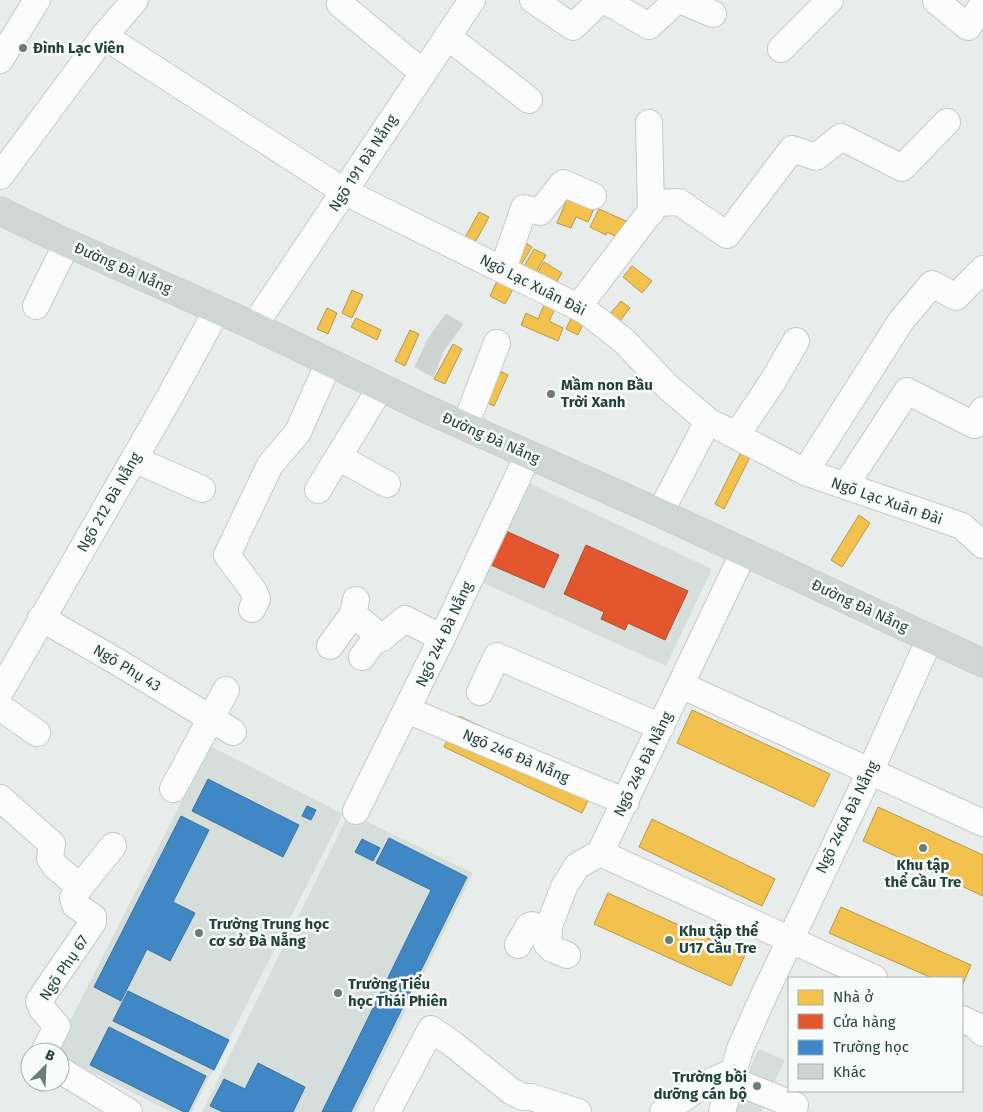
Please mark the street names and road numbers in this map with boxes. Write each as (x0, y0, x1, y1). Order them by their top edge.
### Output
street label: Ngõ 191 Đà Nẵng (325, 111, 401, 215)
street label: Đường Đà Nẵng (71, 238, 175, 298)
street label: Ngõ Lạc Xuân Đài (477, 250, 589, 320)
street label: Đường Đà Nẵng (439, 408, 543, 468)
street label: Ngõ 212 Đà Nẵng (73, 449, 145, 555)
street label: Ngõ Lạc Xuân Đài (829, 473, 945, 529)
street label: Đường Đà Nẵng (809, 576, 912, 636)
street label: Ngõ 244 Đà Nẵng (412, 578, 476, 690)
street label: Ngõ Phụ 43 (90, 641, 164, 695)
street label: Ngõ 248 Đà Nẵng (610, 708, 676, 819)
street label: Ngõ 246 Đà Nẵng (460, 725, 572, 787)
street label: Ngõ 246A Đà Nẵng (812, 758, 882, 876)
street label: Ngõ Phụ 67 (36, 932, 93, 1004)

